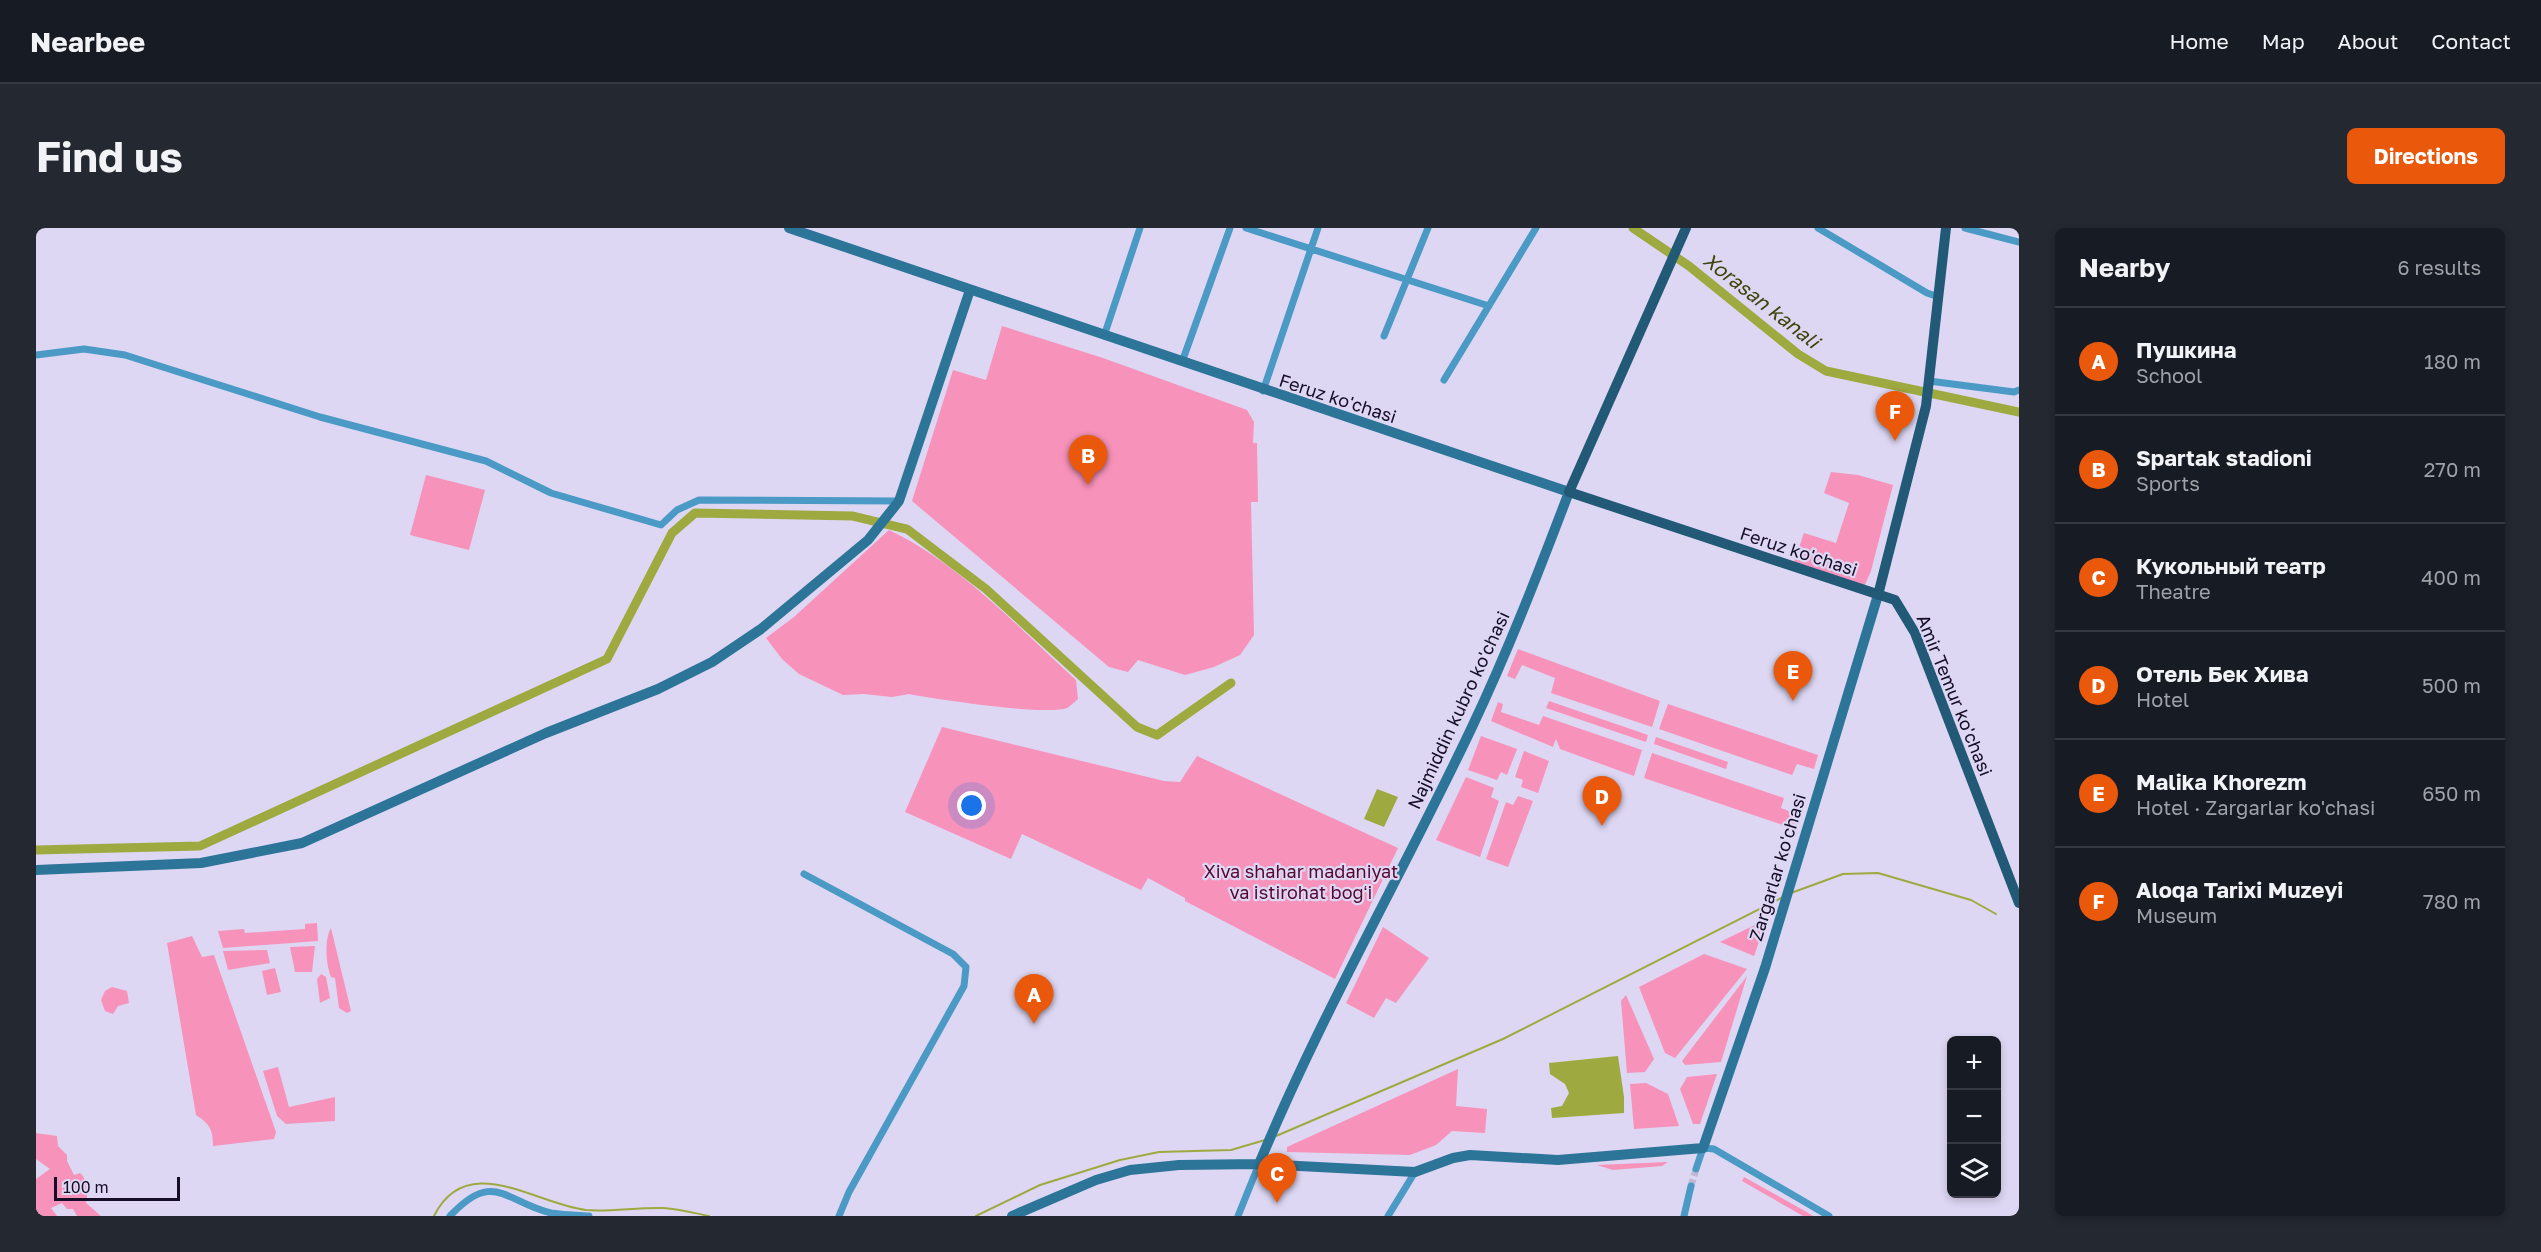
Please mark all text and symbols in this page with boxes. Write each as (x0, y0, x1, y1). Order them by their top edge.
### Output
text: Nearbee (30, 25, 145, 58)
text: Home (2169, 28, 2229, 54)
text: Map (2262, 28, 2305, 54)
text: About (2338, 28, 2398, 54)
text: Contact (2431, 28, 2511, 54)
button: Directions (2347, 128, 2505, 184)
text: Find us (36, 131, 183, 181)
water label: Xorasan kanali (1699, 247, 1827, 354)
text: Nearby (2079, 252, 2170, 283)
text: 6 results (2397, 255, 2481, 279)
text: Пушкина (2136, 336, 2237, 363)
text: A (2091, 349, 2106, 373)
text: 180 m (2424, 349, 2481, 373)
text: School (2136, 363, 2202, 387)
street label: Feruz ko'chasi (1276, 369, 1400, 427)
pin: F (1876, 392, 1914, 441)
pin: B (1068, 436, 1108, 485)
text: Spartak stadioni (2136, 444, 2312, 471)
text: B (2091, 457, 2106, 481)
text: 270 m (2424, 457, 2481, 481)
text: Sports (2136, 471, 2200, 495)
street label: Feruz ko'chasi (1737, 522, 1861, 580)
text: Кукольный театр (2136, 552, 2326, 579)
text: C (2091, 565, 2106, 589)
text: 400 m (2421, 565, 2481, 589)
text: Theatre (2136, 579, 2211, 603)
street label: Najmiddin kubro ko'chasi (1402, 608, 1514, 812)
street label: Amir Temur ko'chasi (1913, 611, 1997, 779)
pin: E (1774, 652, 1812, 701)
text: Отель Бек Хива (2136, 660, 2309, 687)
text: D (2091, 673, 2106, 697)
text: 500 m (2422, 673, 2481, 697)
text: Hotel (2136, 687, 2189, 711)
text: Malika Khorezm (2136, 768, 2307, 795)
pin: D (1582, 776, 1622, 826)
text: E (2092, 781, 2105, 805)
text: 650 m (2422, 781, 2481, 805)
your location (957, 791, 986, 820)
street label: Zargarlar ko'chasi (1744, 791, 1810, 943)
text: Hotel · Zargarlar ko'chasi (2136, 795, 2375, 819)
park label: Xiva shahar madaniyat va istirohat bogʻi (1204, 860, 1398, 903)
text: Aloqa Tarixi Muzeyi (2136, 876, 2343, 903)
text: F (2093, 889, 2104, 913)
text: 780 m (2423, 889, 2481, 913)
text: Museum (2136, 903, 2217, 927)
pin: A (1014, 974, 1054, 1024)
map controls (1947, 1036, 2001, 1198)
button: + (1947, 1036, 2001, 1090)
button: − (1947, 1090, 2001, 1144)
button: layers (1947, 1144, 2001, 1198)
pin: C (1258, 1154, 1296, 1203)
scale bar (54, 1174, 180, 1202)
text: 100 m (63, 1177, 109, 1197)

